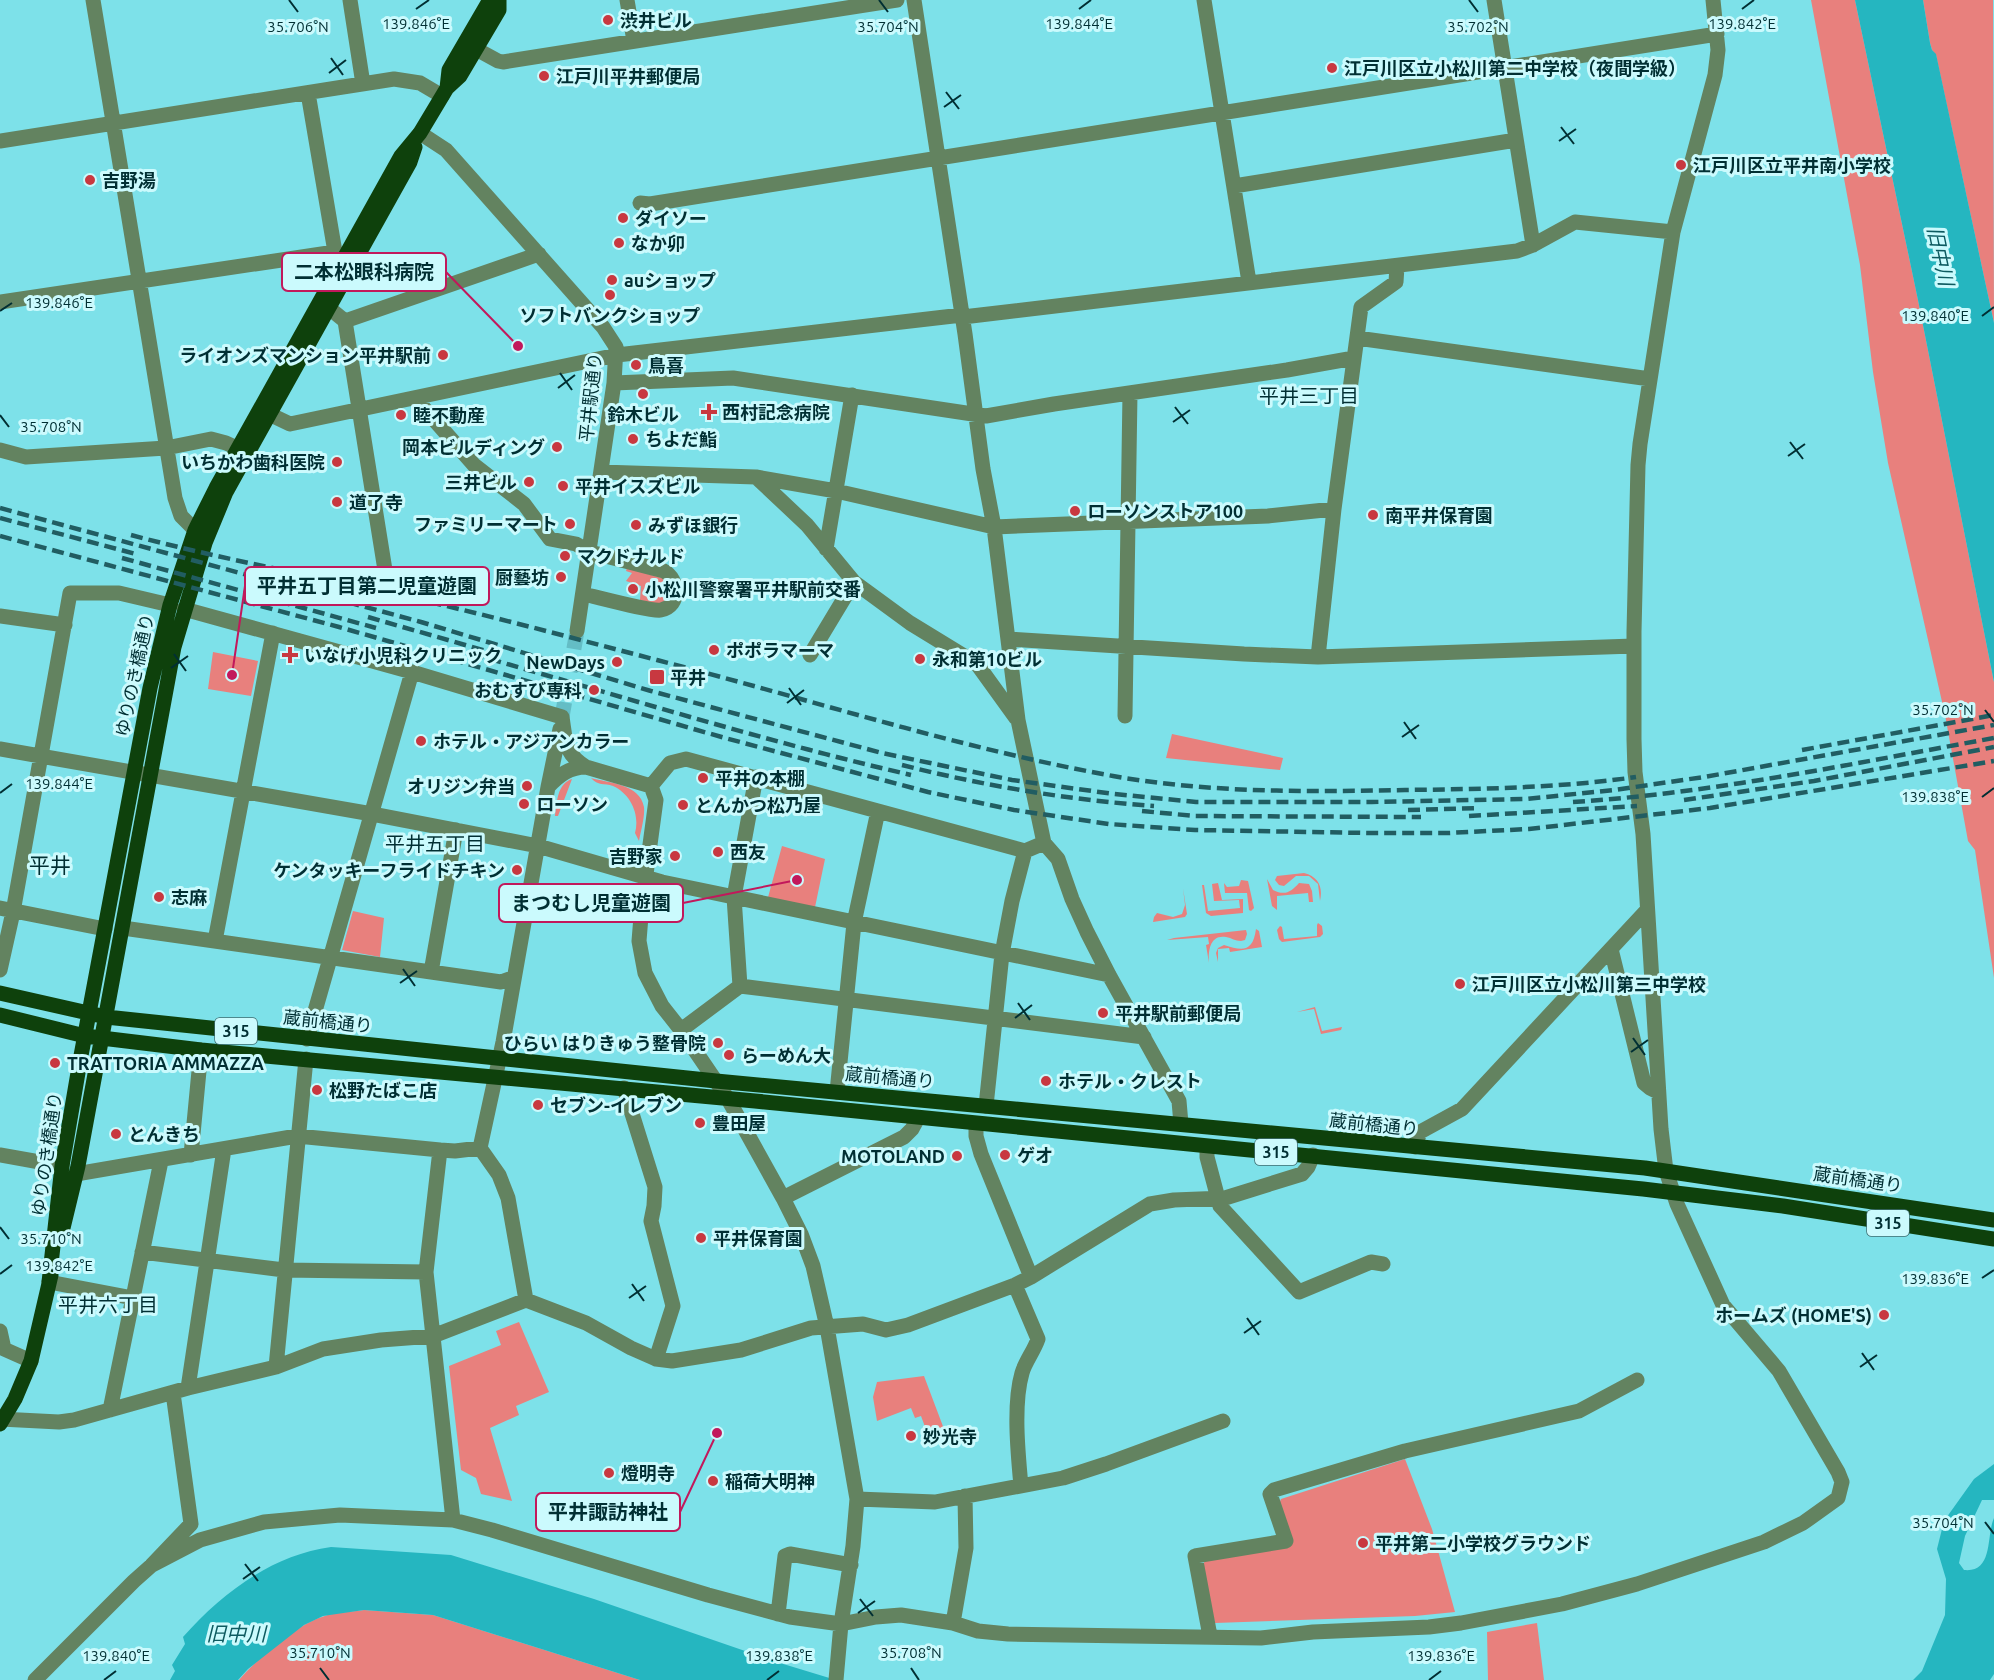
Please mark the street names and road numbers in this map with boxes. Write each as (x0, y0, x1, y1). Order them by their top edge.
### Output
street label: 平井駅通り (575, 351, 605, 443)
street label: ゆりのき橋通り (111, 612, 157, 738)
street label: 蔵前橋通り (282, 1006, 374, 1036)
road number: 315 (215, 1018, 257, 1044)
street label: 蔵前橋通り (844, 1063, 936, 1091)
street label: ゆりのき橋通り (27, 1090, 65, 1218)
street label: 蔵前橋通り (1328, 1109, 1420, 1139)
road number: 315 (1255, 1139, 1297, 1165)
street label: 蔵前橋通り (1812, 1163, 1904, 1195)
road number: 315 (1867, 1210, 1909, 1236)

